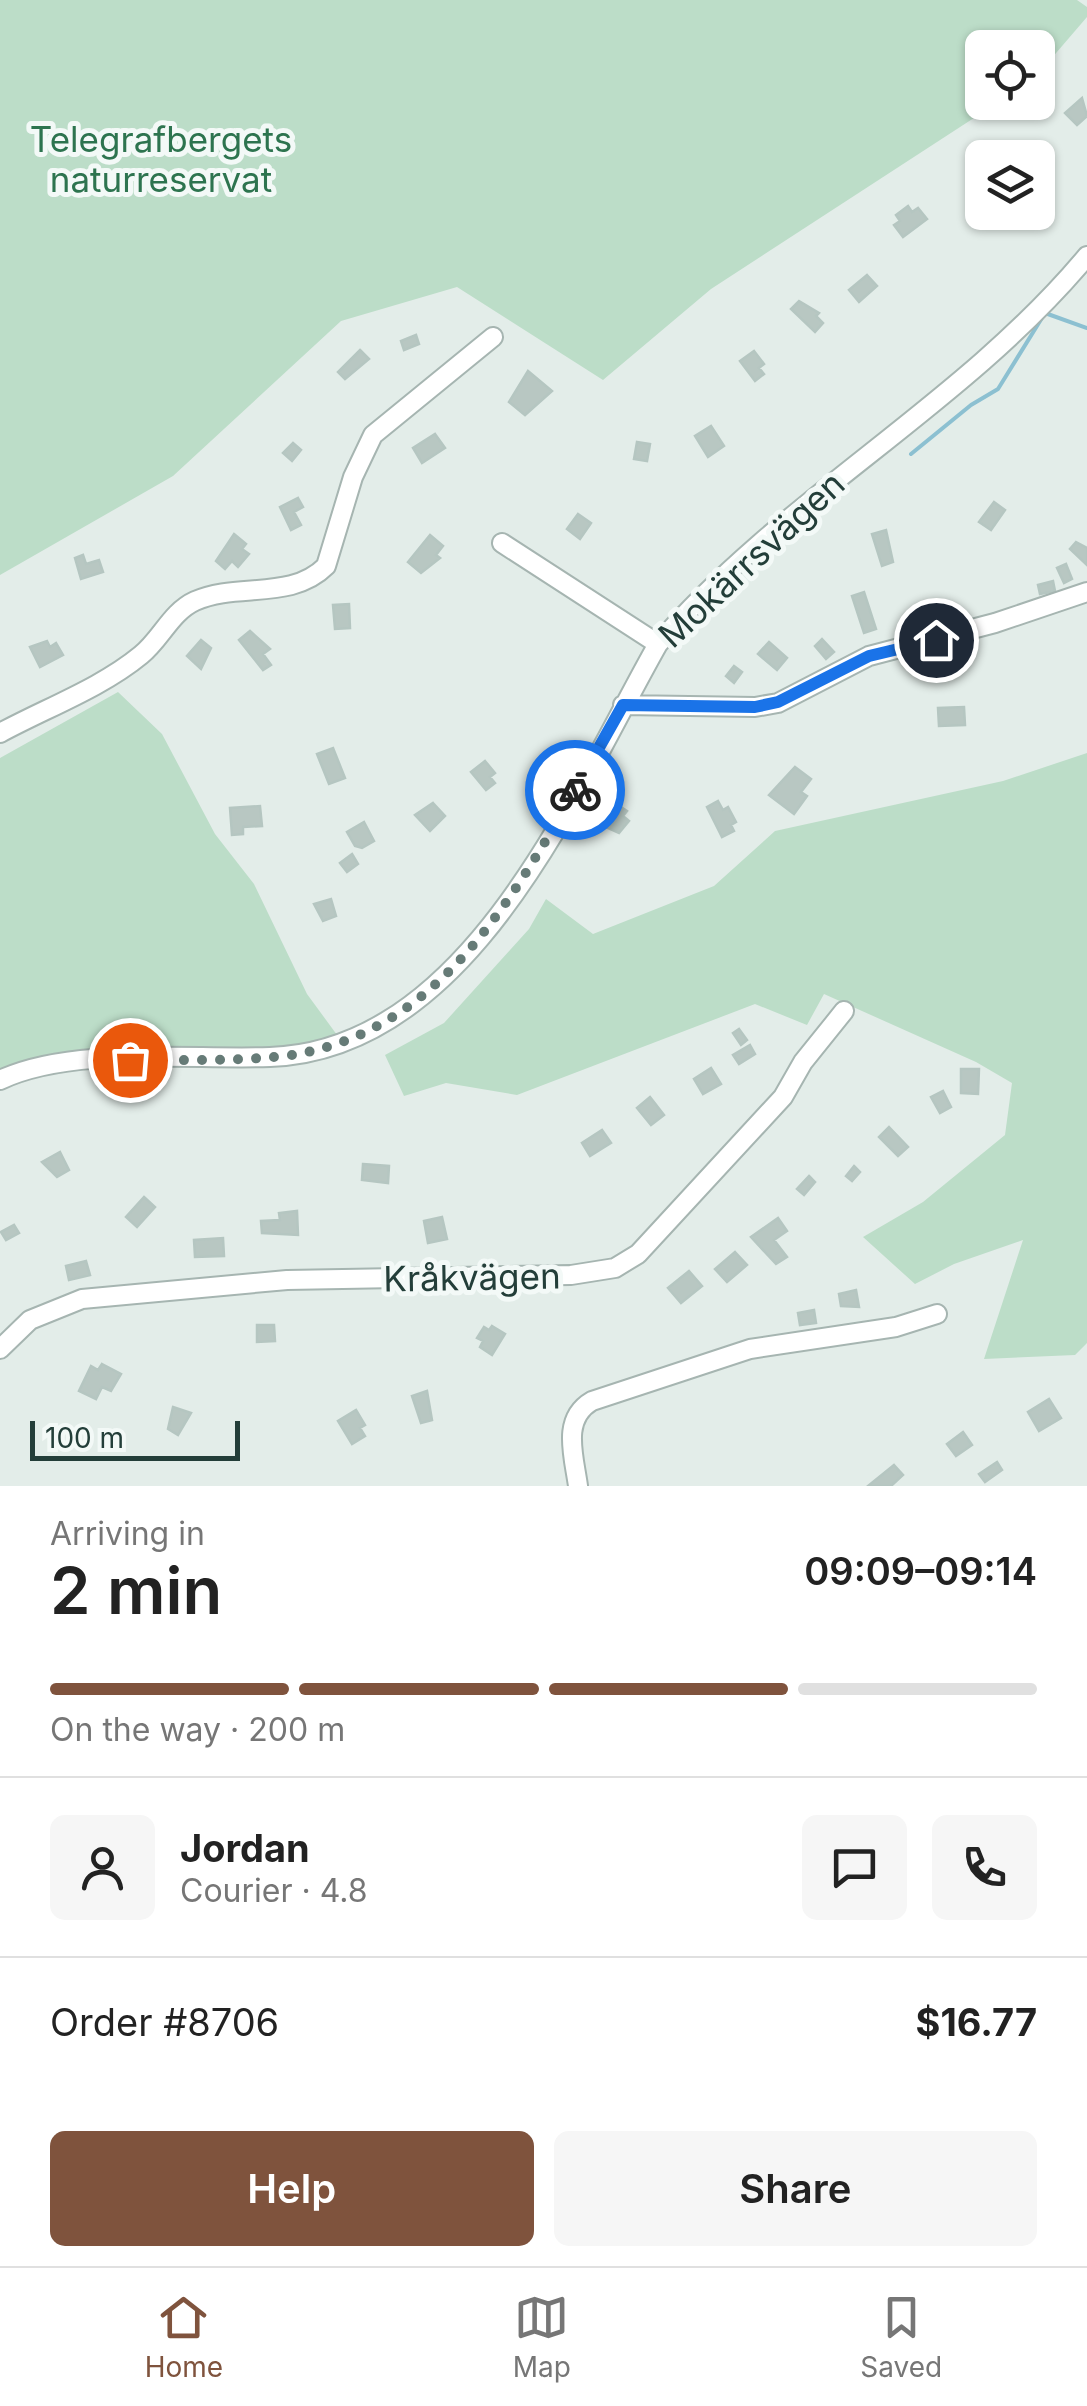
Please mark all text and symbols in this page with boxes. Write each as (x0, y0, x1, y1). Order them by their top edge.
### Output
map controls (965, 30, 1055, 230)
button: locate (965, 30, 1055, 120)
park label: Telegrafbergets naturreservat (30, 118, 292, 200)
button: layers (965, 140, 1055, 230)
street label: Mokärrsvägen (649, 462, 853, 656)
pin (894, 598, 979, 683)
icon: home (909, 613, 964, 668)
courier (525, 740, 625, 840)
icon: bike (548, 763, 603, 818)
pin (88, 1018, 173, 1103)
icon: bag (103, 1033, 158, 1088)
street label: Kråkvägen (383, 1254, 561, 1300)
scale bar (30, 1416, 240, 1460)
text: 100 m (45, 1421, 124, 1455)
text: Arriving in (50, 1514, 205, 1553)
text: 09:09–09:14 (804, 1548, 1037, 1594)
text: 2 min (50, 1551, 222, 1630)
text: On the way · 200 m (50, 1710, 345, 1749)
button: person (50, 1815, 155, 1920)
button: chat (802, 1815, 907, 1920)
button: phone (932, 1815, 1037, 1920)
text: Jordan (180, 1825, 310, 1871)
text: Courier · 4.8 (180, 1871, 368, 1910)
text: Order #8706 (50, 1999, 279, 2045)
text: $16.77 (916, 1999, 1037, 2045)
button: Help (50, 2131, 534, 2246)
button: Share (554, 2131, 1037, 2246)
tab: Home (145, 2290, 223, 2384)
tab: Map (513, 2290, 571, 2384)
tab: Saved (860, 2290, 942, 2384)

